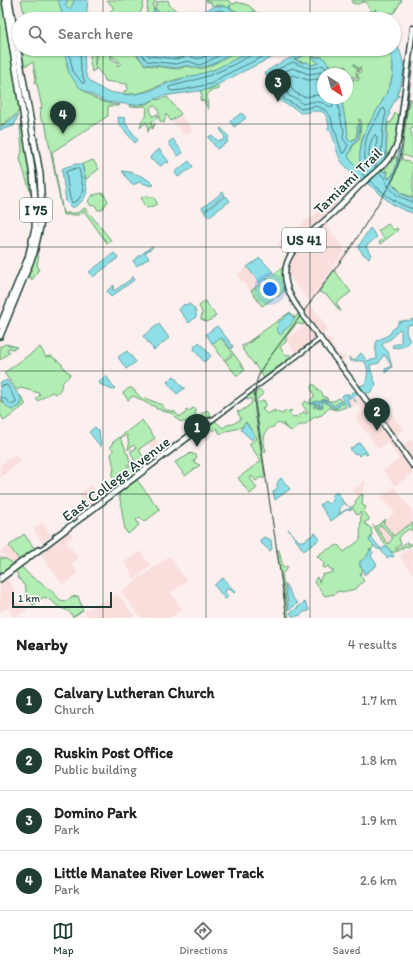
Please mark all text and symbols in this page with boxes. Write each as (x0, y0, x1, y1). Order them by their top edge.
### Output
search box (12, 12, 401, 56)
icon: search (26, 23, 48, 45)
text: Search here (58, 25, 133, 43)
north arrow (317, 68, 353, 104)
pin: 3 (265, 69, 291, 102)
pin: 4 (50, 101, 76, 134)
street label: Tamiami Trail (310, 143, 386, 218)
road number: I 75 (20, 198, 52, 222)
road number: US 41 (282, 228, 326, 252)
your location (260, 279, 280, 299)
pin: 2 (364, 398, 390, 431)
pin: 1 (184, 414, 210, 447)
street label: East College Avenue (58, 433, 174, 525)
scale bar (12, 590, 112, 609)
text: 1 km (18, 592, 40, 605)
text: Nearby (16, 634, 68, 654)
text: 4 results (348, 637, 397, 652)
text: Calvary Lutheran Church (54, 684, 215, 702)
text: 1 (26, 693, 32, 708)
text: 1.7 km (361, 693, 397, 708)
text: Church (54, 702, 95, 717)
text: Ruskin Post Office (54, 744, 173, 762)
text: 2 (26, 753, 32, 768)
text: 1.8 km (361, 753, 397, 768)
text: Public building (54, 762, 137, 777)
text: Domino Park (54, 804, 137, 822)
text: 3 (25, 813, 33, 828)
text: 1.9 km (361, 813, 397, 828)
text: Park (54, 822, 80, 837)
text: Little Manatee River Lower Track (54, 864, 264, 882)
text: 4 (25, 873, 33, 888)
text: 2.6 km (360, 873, 397, 888)
text: Park (54, 882, 80, 897)
tab: Map (52, 920, 74, 957)
tab: Directions (179, 920, 228, 957)
tab: Saved (332, 920, 361, 957)

